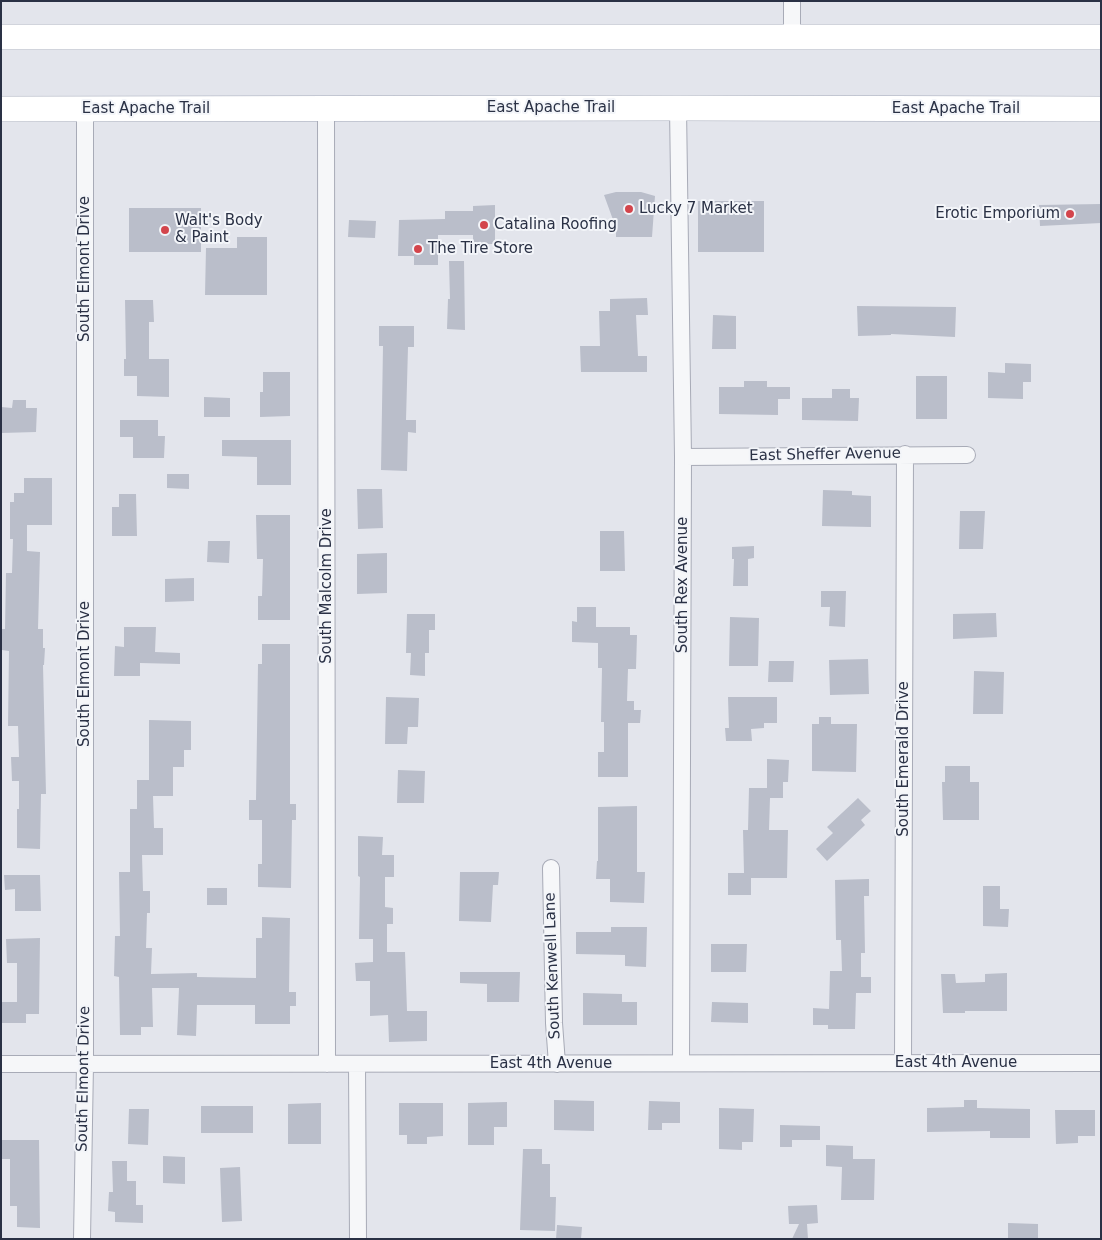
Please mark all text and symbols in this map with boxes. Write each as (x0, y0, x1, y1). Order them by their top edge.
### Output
street label: East Apache Trail (487, 99, 615, 117)
street label: East Apache Trail (82, 100, 210, 118)
street label: East Apache Trail (892, 100, 1020, 118)
street label: South Elmont Drive (76, 196, 94, 342)
place label: Lucky 7 Market (639, 200, 753, 218)
marker: Lucky 7 Market (623, 203, 635, 215)
place label: Erotic Emporium (935, 205, 1060, 223)
marker: Erotic Emporium (1064, 208, 1076, 220)
place label: Walt's Body & Paint (175, 212, 263, 247)
place label: Catalina Roofing (494, 216, 617, 234)
marker: Catalina Roofing (478, 219, 490, 231)
marker: Walt's Body & Paint (159, 224, 171, 236)
place label: The Tire Store (428, 240, 533, 258)
marker: The Tire Store (412, 243, 424, 255)
street label: East Sheffer Avenue (749, 445, 901, 465)
street label: South Malcolm Drive (318, 508, 336, 664)
street label: South Rex Avenue (674, 517, 692, 653)
street label: South Elmont Drive (76, 601, 94, 747)
street label: South Emerald Drive (895, 681, 913, 837)
street label: South Kenwell Lane (541, 892, 565, 1040)
street label: South Elmont Drive (74, 1006, 94, 1152)
street label: East 4th Avenue (895, 1054, 1017, 1072)
street label: East 4th Avenue (490, 1055, 612, 1073)

